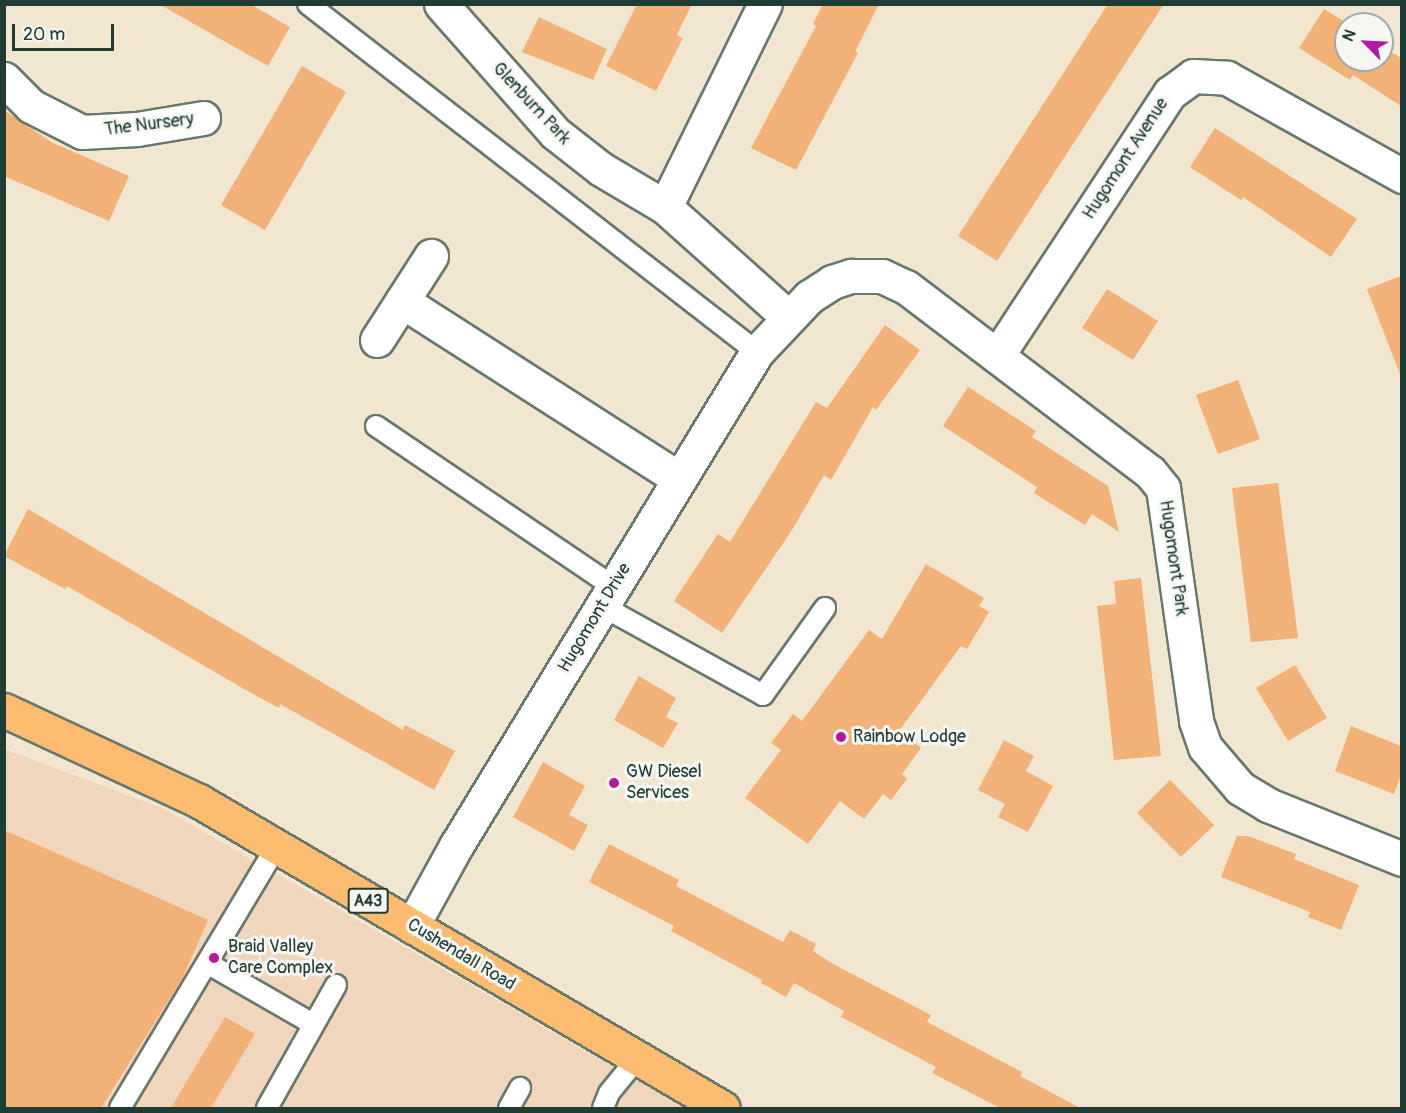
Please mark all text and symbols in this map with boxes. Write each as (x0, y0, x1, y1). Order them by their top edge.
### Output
scale bar (15, 12, 117, 50)
north arrow (1334, 12, 1394, 72)
text: 20 m (23, 23, 65, 46)
text: N (1338, 26, 1361, 45)
street label: Glenburn Park (487, 58, 575, 150)
street label: Hugomont Avenue (1079, 94, 1173, 224)
street label: The Nursery (103, 109, 195, 141)
street label: Hugomont Park (1154, 499, 1192, 617)
street label: Hugomont Drive (554, 559, 636, 677)
place label: Rainbow Lodge (853, 726, 966, 748)
marker: Rainbow Lodge (834, 730, 848, 744)
place label: GW Diesel Services (626, 762, 702, 804)
marker: GW Diesel Services (607, 776, 621, 790)
road number: A43 (347, 888, 389, 914)
street label: Cushendall Road (403, 914, 519, 996)
place label: Braid Valley Care Complex (228, 937, 333, 980)
marker: Braid Valley Care Complex (205, 949, 223, 967)

